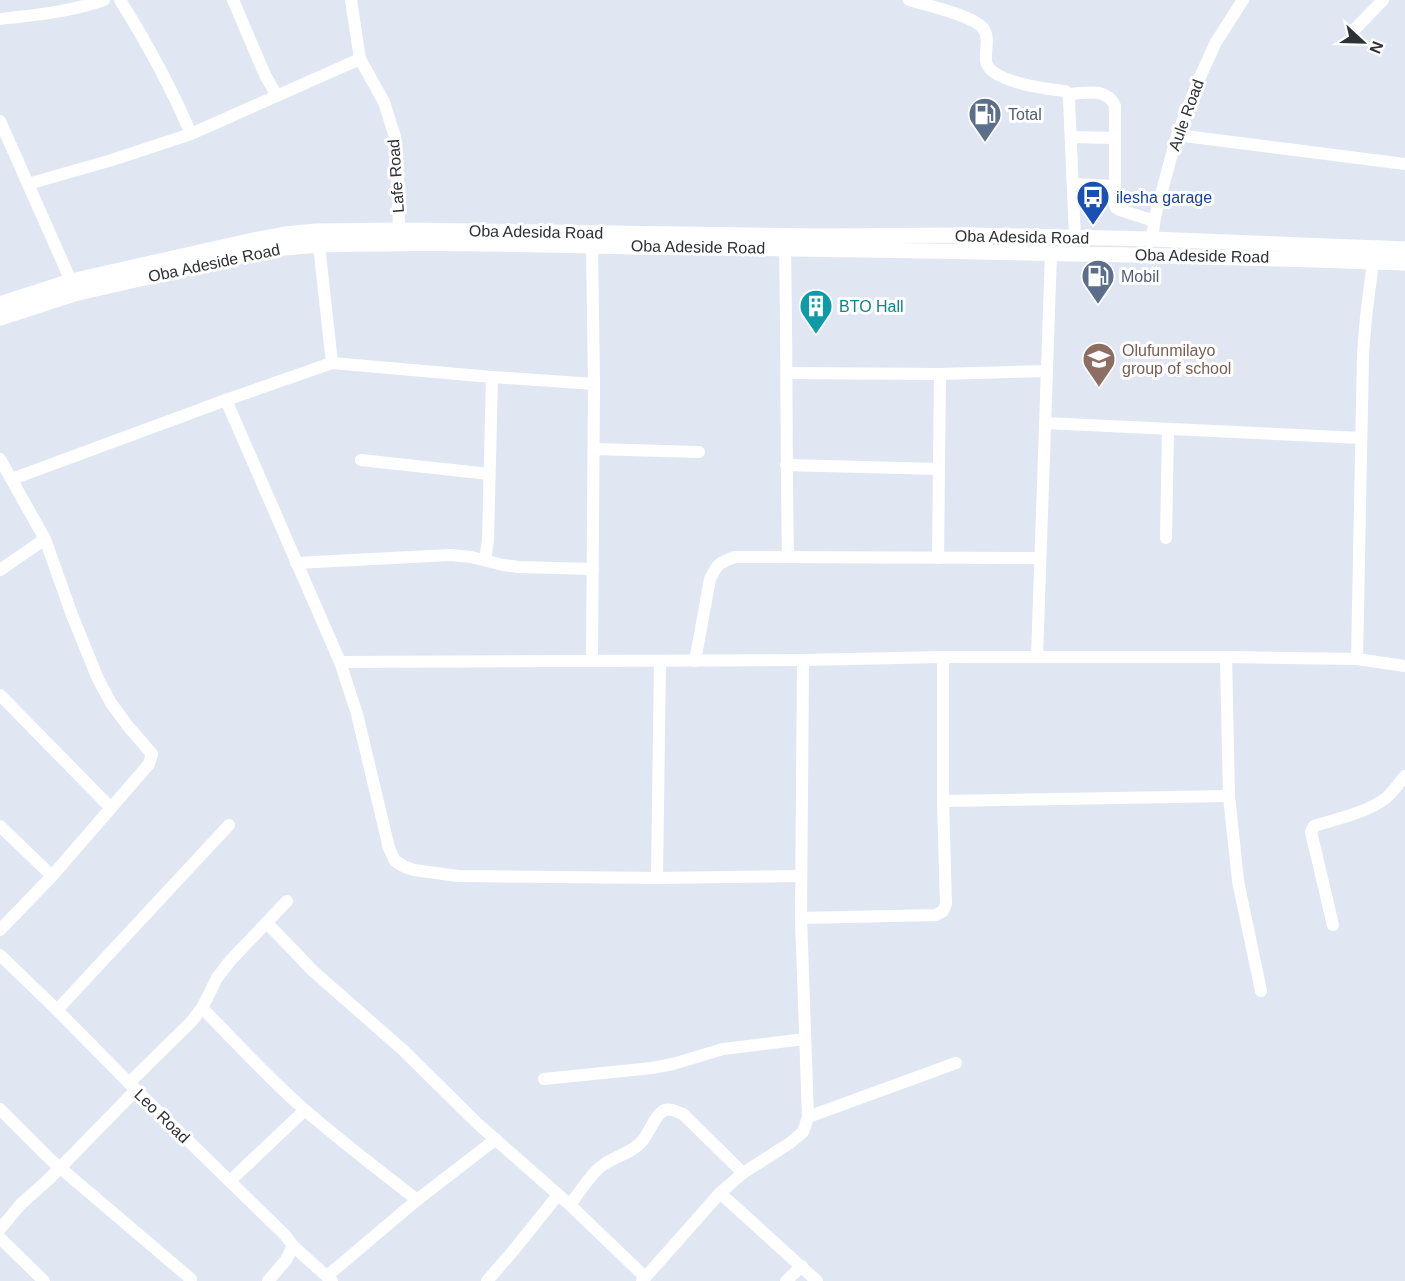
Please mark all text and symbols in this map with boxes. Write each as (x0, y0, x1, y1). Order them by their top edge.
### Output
north arrow (1333, 12, 1393, 72)
text: N (1366, 39, 1386, 56)
street label: Aule Road (1165, 77, 1207, 153)
fuel station icon: Total (967, 96, 1003, 143)
place label: Total (1008, 106, 1042, 123)
street label: Lafe Road (385, 139, 407, 213)
bus stop icon: ilesha garage (1075, 179, 1111, 226)
place label: ilesha garage (1116, 189, 1212, 206)
street label: Oba Adesida Road (469, 222, 603, 242)
street label: Oba Adesida Road (955, 227, 1089, 247)
street label: Oba Adeside Road (631, 237, 765, 257)
street label: Oba Adeside Road (147, 241, 281, 285)
street label: Oba Adeside Road (1135, 246, 1269, 266)
fuel station icon: Mobil (1080, 258, 1116, 305)
place label: Mobil (1121, 268, 1159, 285)
building icon: BTO Hall (798, 288, 834, 335)
place label: BTO Hall (839, 298, 904, 315)
school or university icon: Olufunmilayo group of school (1081, 341, 1117, 388)
place label: Olufunmilayo group of school (1122, 342, 1231, 377)
street label: Leo Road (131, 1086, 193, 1146)

